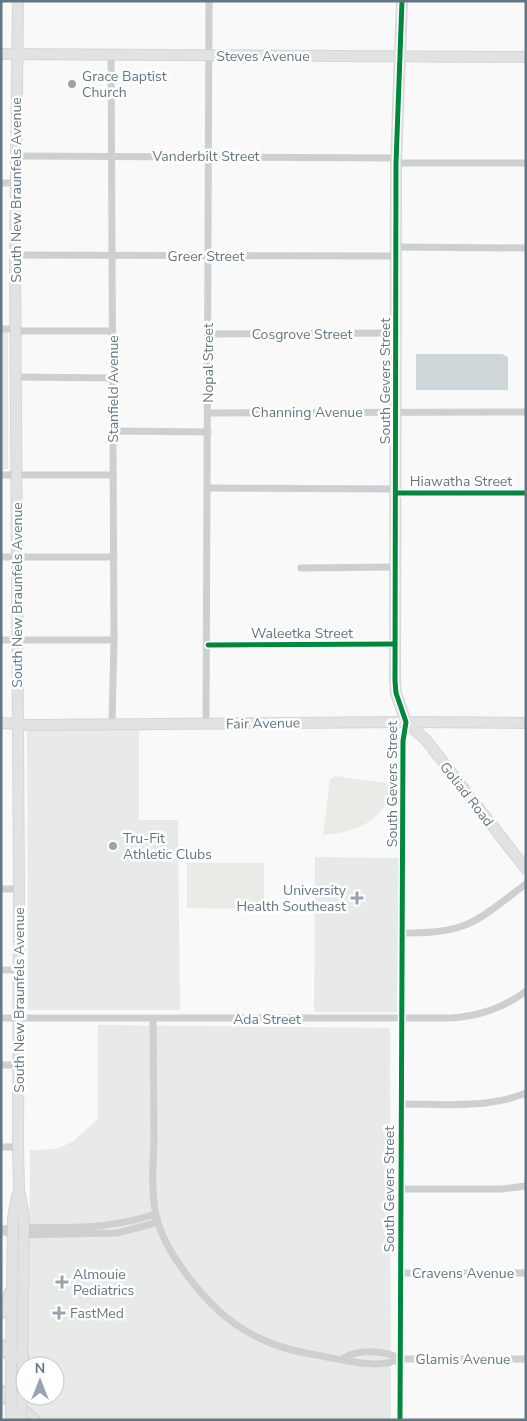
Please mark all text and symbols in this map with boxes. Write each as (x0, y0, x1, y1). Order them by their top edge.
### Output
street label: Steves Avenue (216, 47, 310, 66)
place label: Grace Baptist Church (82, 67, 167, 102)
marker: Grace Baptist Church (66, 78, 78, 90)
street label: South New Braunfels Avenue (7, 97, 26, 283)
street label: Vanderbilt Street (152, 147, 260, 166)
street label: Greer Street (168, 247, 244, 266)
street label: South Gevers Street (376, 318, 395, 444)
street label: Nopal Street (199, 323, 218, 403)
street label: Cosgrove Street (252, 325, 352, 344)
street label: Stanfield Avenue (104, 335, 123, 443)
street label: Channing Avenue (251, 403, 363, 422)
street label: Hiawatha Street (410, 472, 512, 491)
street label: South New Braunfels Avenue (8, 502, 27, 688)
street label: Waleetka Street (251, 624, 353, 643)
street label: Fair Avenue (226, 713, 300, 734)
street label: South Gevers Street (383, 721, 402, 847)
street label: Goliad Road (435, 758, 498, 831)
place label: Tru-Fit Athletic Clubs (123, 829, 212, 864)
marker: Tru-Fit Athletic Clubs (107, 840, 119, 852)
place label: University Health Southeast (236, 881, 347, 916)
marker: University Health Southeast (350, 891, 364, 905)
street label: South New Braunfels Avenue (10, 907, 29, 1093)
street label: Ada Street (233, 1010, 301, 1029)
street label: South Gevers Street (380, 1126, 399, 1252)
street label: Cravens Avenue (412, 1264, 514, 1283)
place label: Almouie Pediatrics (73, 1265, 134, 1300)
marker: Almouie Pediatrics (55, 1275, 69, 1289)
place label: FastMed (70, 1304, 124, 1323)
marker: FastMed (52, 1306, 66, 1320)
street label: Glamis Avenue (416, 1350, 510, 1369)
north arrow (15, 1356, 65, 1406)
text: N (35, 1359, 45, 1378)

